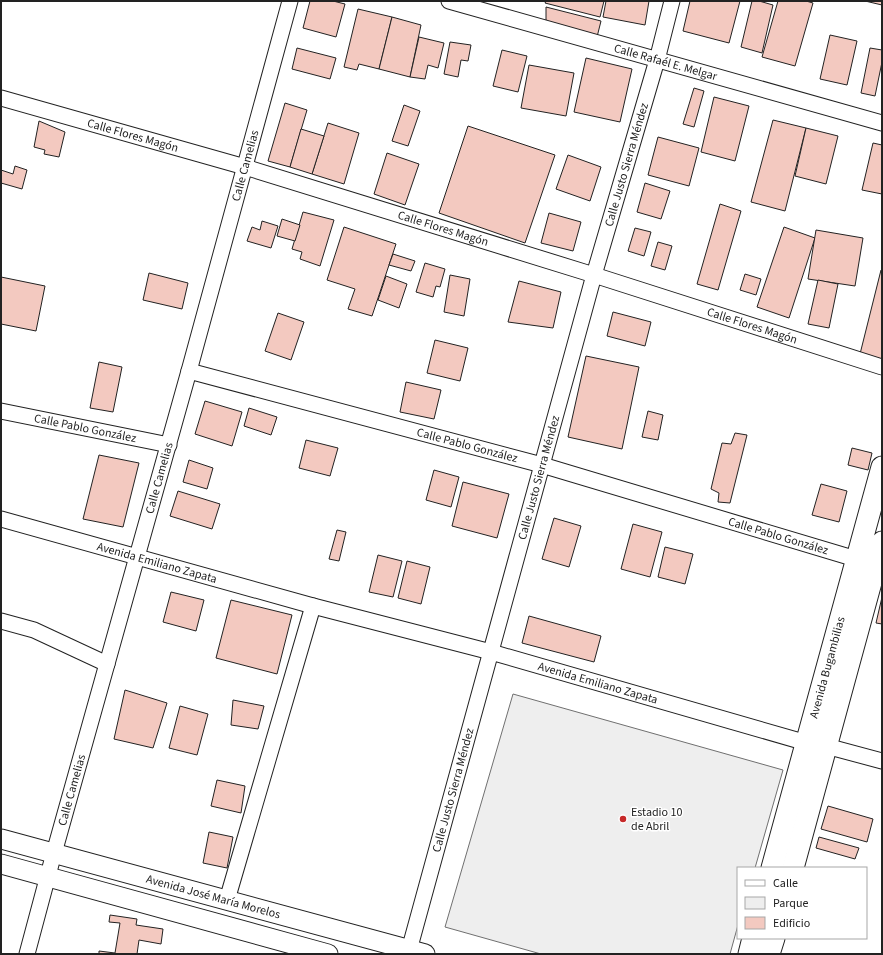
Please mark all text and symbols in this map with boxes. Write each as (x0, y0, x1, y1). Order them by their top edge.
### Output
street label: Calle Rafaél E. Melgar (612, 39, 720, 85)
street label: Calle Justo Sierra Méndez (600, 101, 653, 229)
street label: Calle Flores Magón (85, 114, 180, 156)
street label: Calle Camelias (227, 128, 263, 203)
street label: Calle Flores Magón (396, 206, 491, 250)
street label: Calle Flores Magón (705, 303, 800, 348)
street label: Calle Pablo González (33, 409, 138, 447)
street label: Calle Justo Sierra Méndez (513, 414, 564, 542)
street label: Calle Pablo González (415, 424, 520, 467)
street label: Calle Camelias (141, 440, 177, 516)
street label: Calle Pablo González (726, 513, 831, 559)
street label: Avenida Emiliano Zapata (95, 538, 219, 587)
street label: Avenida Bugambilias (805, 615, 849, 720)
street label: Avenida Emiliano Zapata (536, 657, 660, 708)
street label: Calle Justo Sierra Méndez (428, 726, 478, 854)
street label: Calle Camelias (54, 752, 90, 828)
place label: Estadio 10 de Abril (631, 804, 682, 835)
marker: Estadio 10 de Abril (618, 814, 628, 824)
legend (737, 867, 867, 939)
street label: Avenida José María Morelos (144, 870, 282, 923)
text: Calle (773, 875, 798, 892)
text: Parque (773, 895, 809, 912)
text: Edificio (773, 915, 810, 932)

